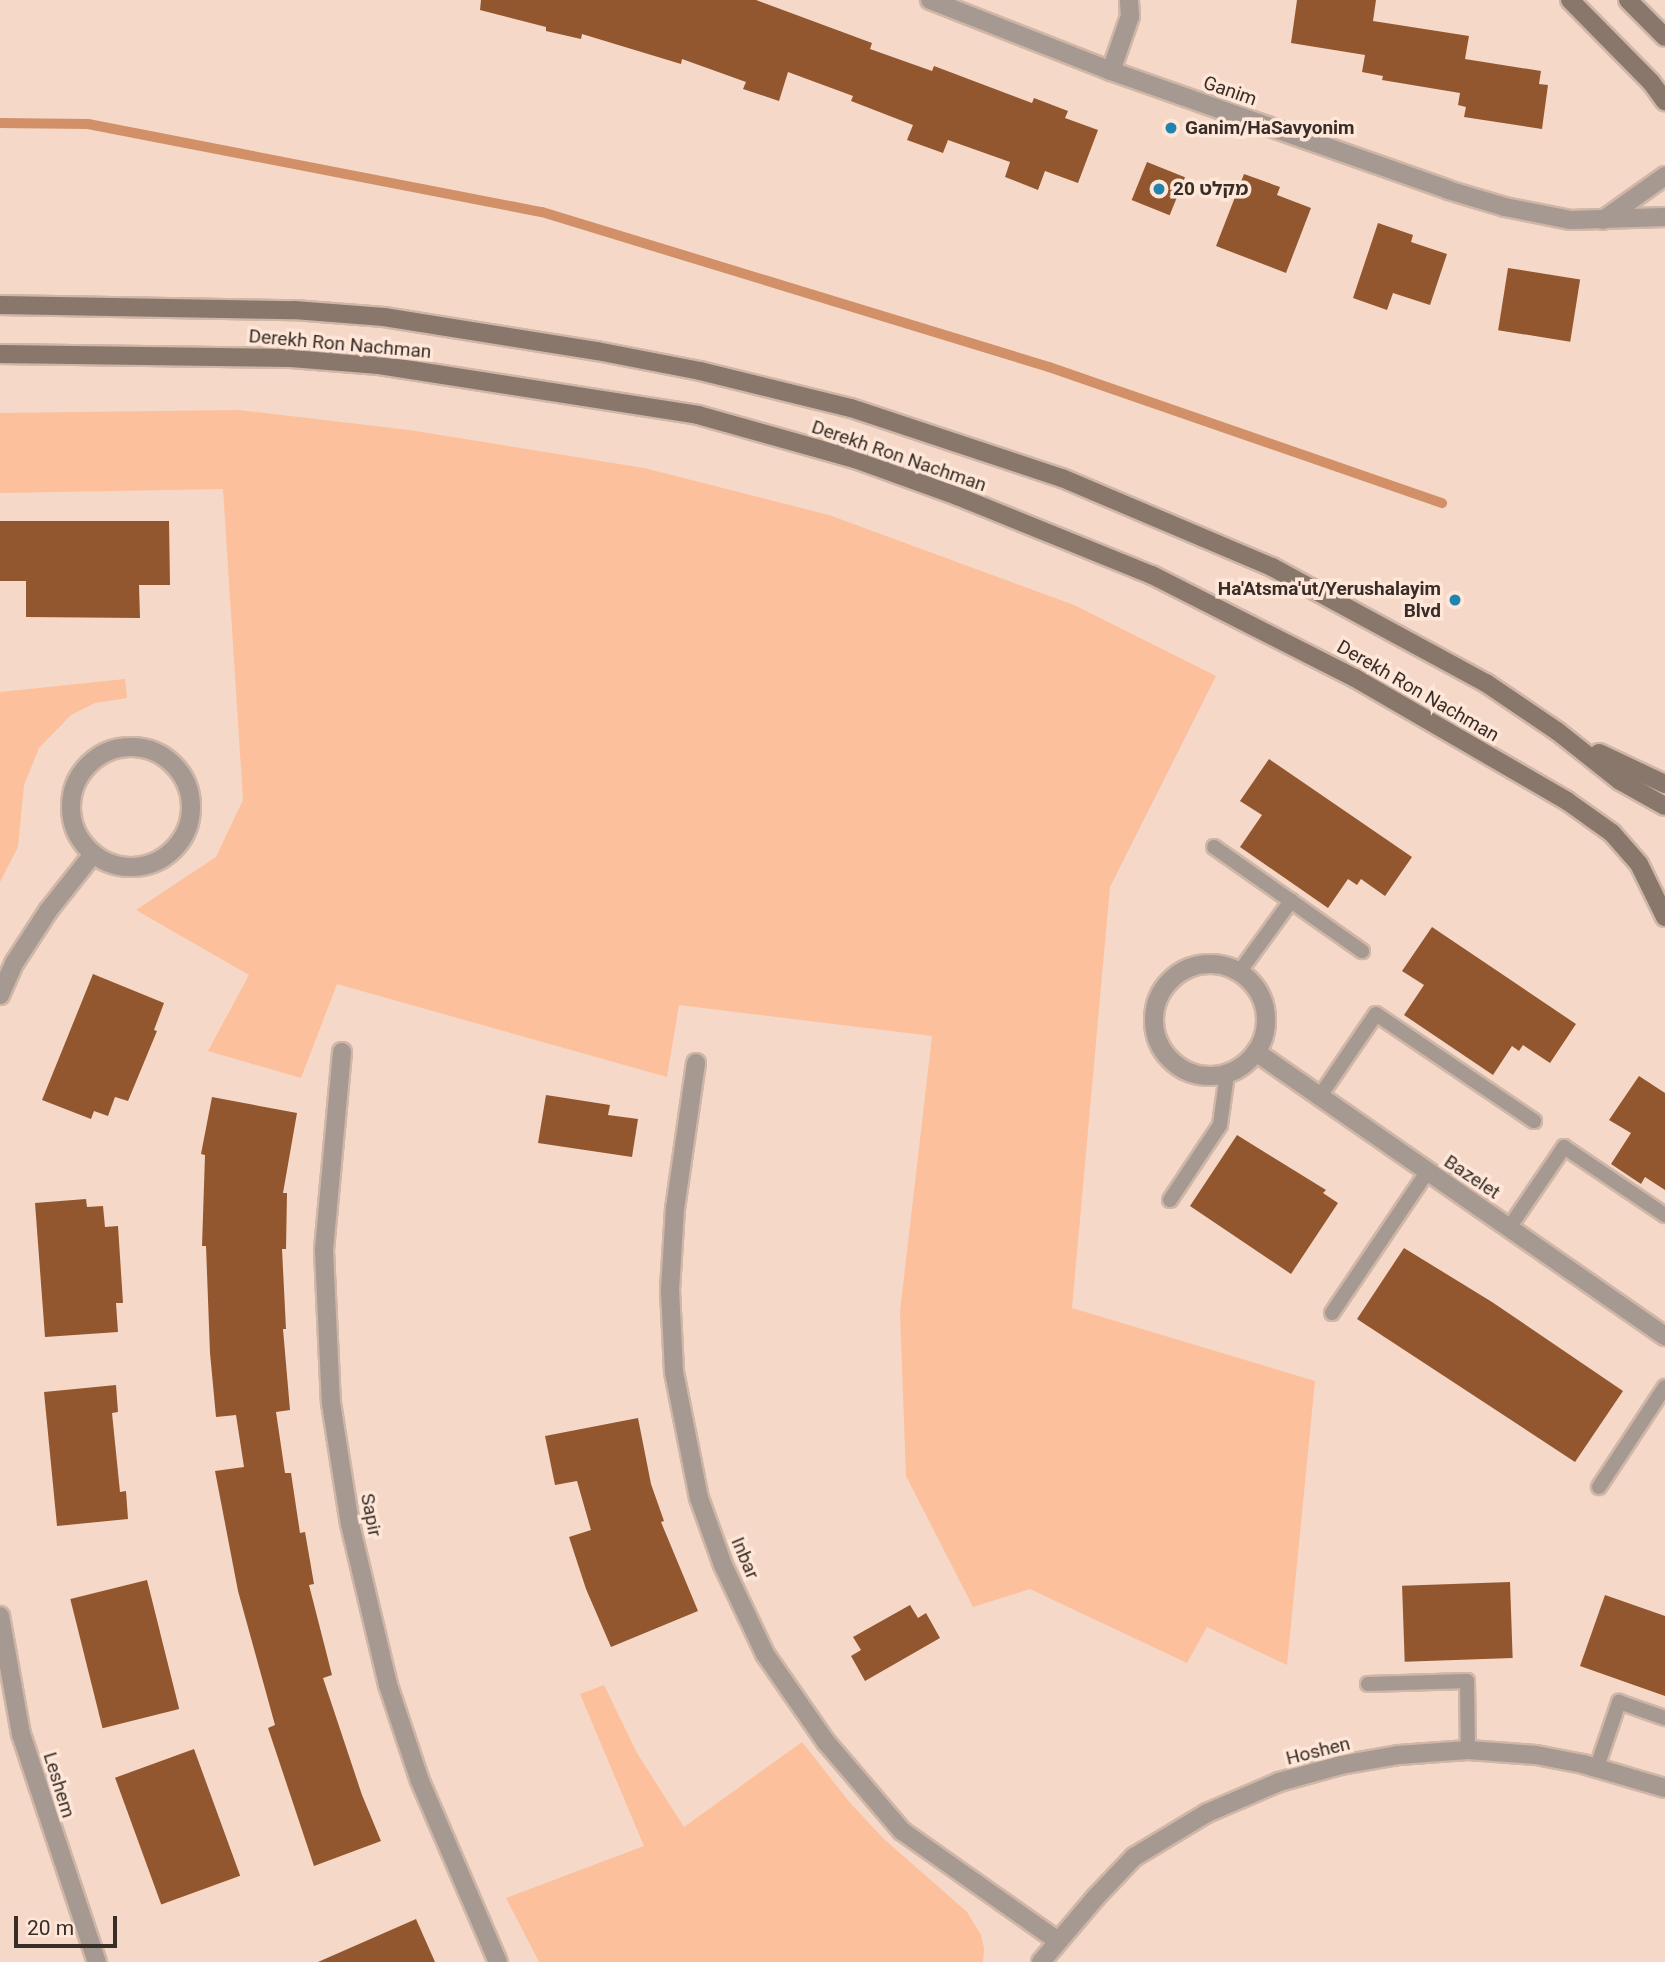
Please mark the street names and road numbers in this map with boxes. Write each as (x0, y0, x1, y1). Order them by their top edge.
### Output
street label: Ganim (1200, 71, 1260, 111)
street label: Derekh Ron Nachman (248, 325, 432, 363)
street label: Derekh Ron Nachman (809, 415, 989, 497)
street label: Derekh Ron Nachman (1333, 635, 1503, 747)
street label: Bazelet (1440, 1150, 1504, 1204)
street label: Sapir (356, 1492, 386, 1538)
street label: Inbar (726, 1534, 764, 1582)
street label: Hoshen (1284, 1732, 1352, 1770)
street label: Leshem (38, 1749, 80, 1821)

